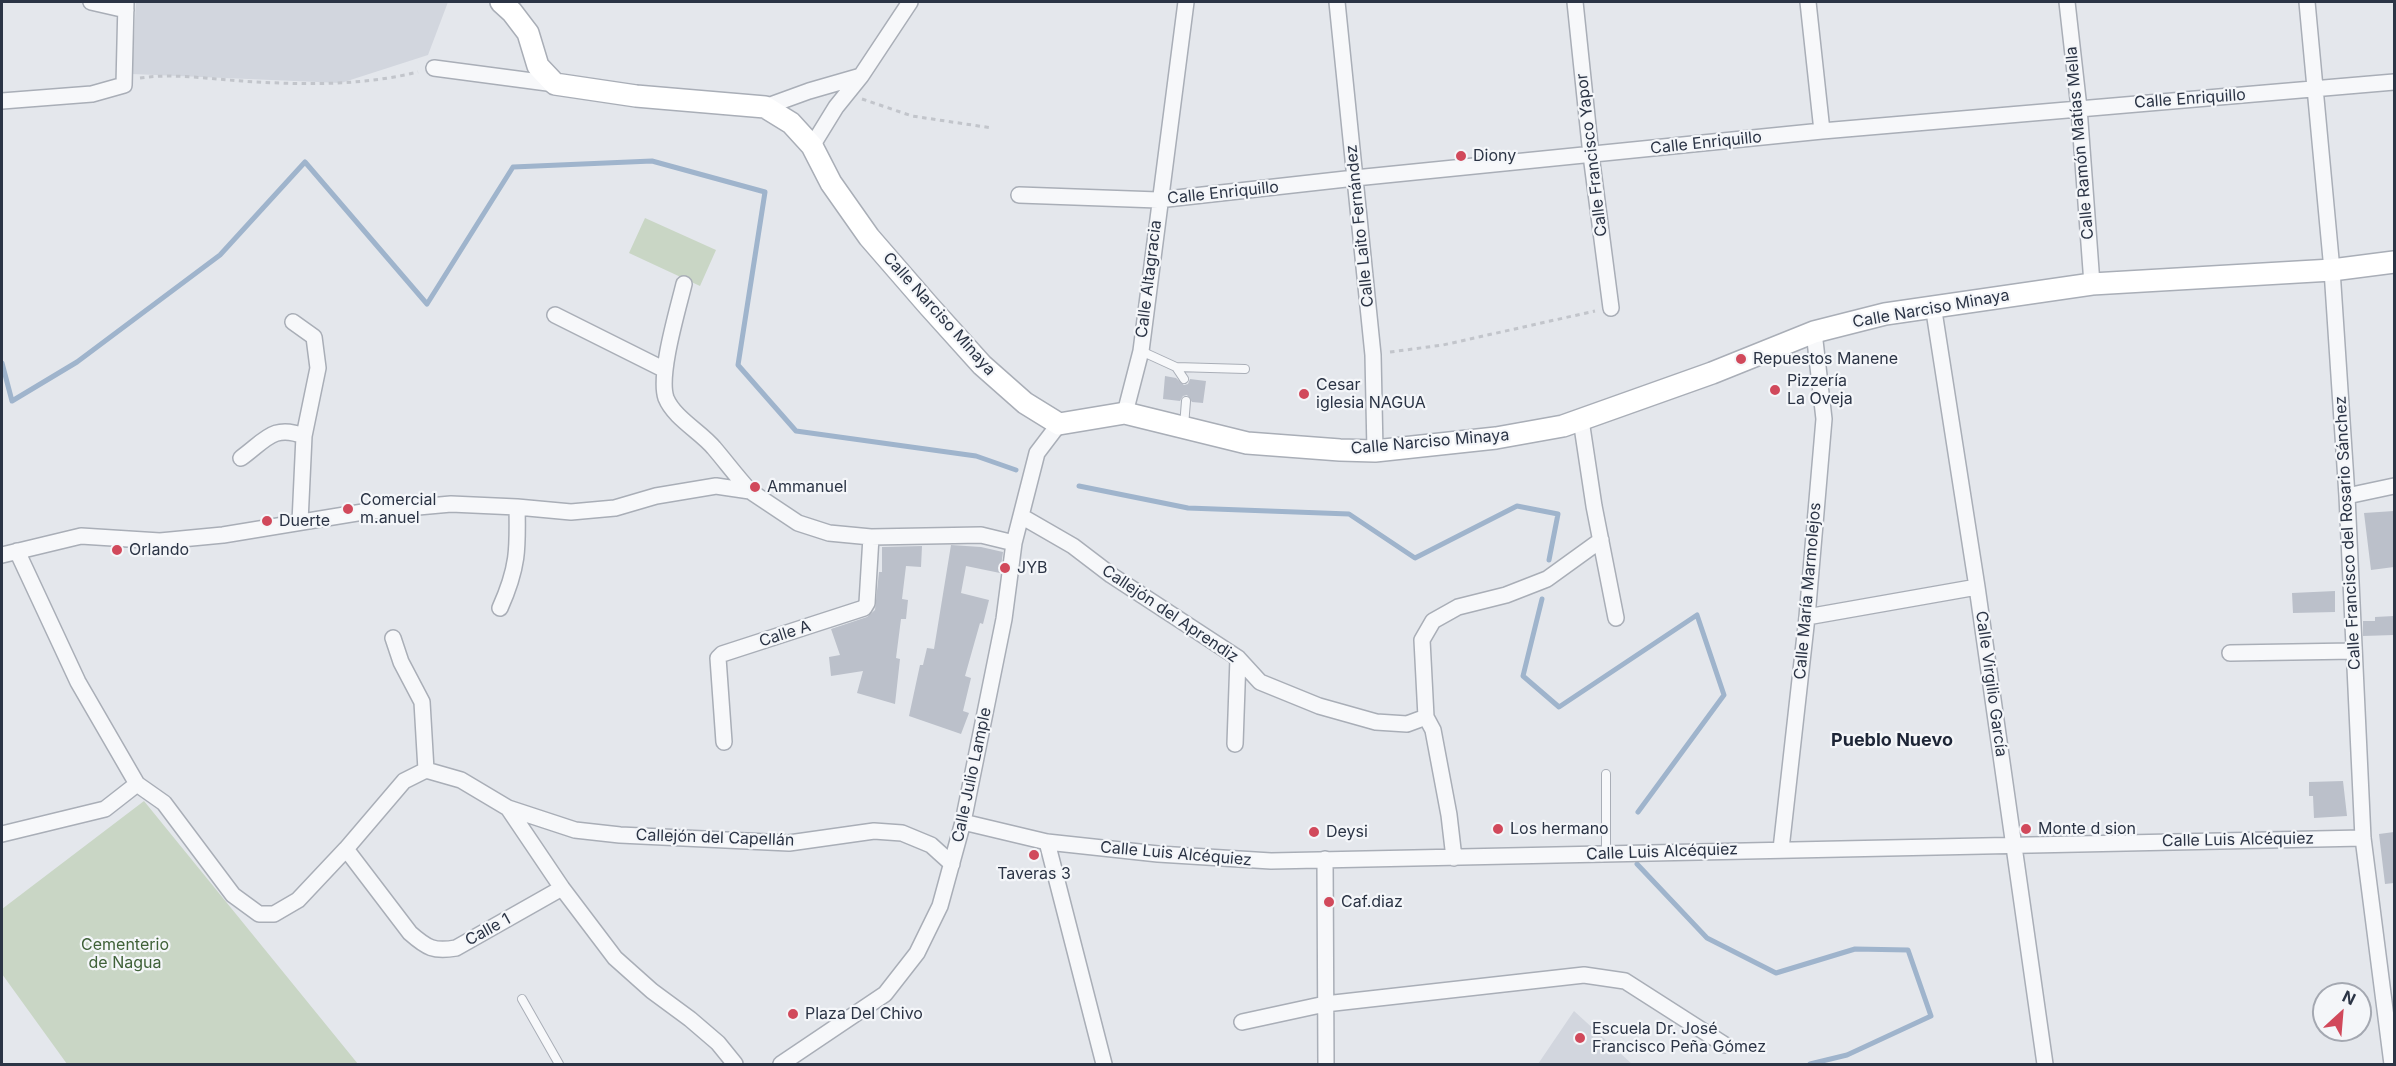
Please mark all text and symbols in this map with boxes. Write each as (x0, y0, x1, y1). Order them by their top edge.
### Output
street label: Calle Ramón Matías Mella (2062, 46, 2098, 240)
street label: Calle Francisco Yapor (1572, 72, 1612, 238)
street label: Calle Enriquillo (2133, 86, 2247, 112)
street label: Calle Enriquillo (1649, 128, 1763, 158)
street label: Calle Laito Fernández (1342, 144, 1378, 308)
place label: Diony (1473, 146, 1516, 166)
marker: Diony (1454, 149, 1468, 163)
street label: Calle Enriquillo (1166, 178, 1280, 208)
street label: Calle Altagracia (1132, 219, 1166, 339)
street label: Calle Narciso Minaya (879, 248, 999, 380)
street label: Calle Narciso Minaya (1851, 286, 2011, 332)
place label: Repuestos Manene (1753, 349, 1898, 369)
marker: Repuestos Manene (1734, 352, 1748, 366)
place label: Pizzería La Oveja (1787, 371, 1853, 409)
place label: Cesar iglesia NAGUA (1316, 375, 1426, 413)
marker: Pizzería La Oveja (1768, 383, 1782, 397)
marker: Cesar iglesia NAGUA (1297, 387, 1311, 401)
street label: Calle Francisco del Rosario Sánchez (2331, 395, 2365, 671)
street label: Calle Narciso Minaya (1350, 426, 1510, 458)
place label: Ammanuel (767, 477, 847, 497)
marker: Ammanuel (748, 480, 762, 494)
place label: Comercial m.anuel (360, 490, 436, 528)
marker: Comercial m.anuel (341, 502, 355, 516)
street label: Calle María Marmolejos (1791, 502, 1825, 680)
place label: Duerte (279, 511, 330, 531)
marker: Duerte (260, 514, 274, 528)
place label: Orlando (129, 540, 189, 560)
marker: Orlando (110, 543, 124, 557)
place label: JYB (1017, 558, 1047, 578)
marker: JYB (998, 561, 1012, 575)
street label: Callejón del Aprendiz (1098, 561, 1242, 667)
street label: Calle Virgilio García (1971, 610, 2011, 758)
street label: Calle A (757, 617, 813, 651)
street label: Calle Julio Lample (948, 706, 996, 844)
district label: Pueblo Nuevo (1831, 730, 1953, 752)
place label: Los hermano (1510, 819, 1609, 839)
place label: Monte d sion (2038, 819, 2136, 839)
place label: Deysi (1326, 822, 1368, 842)
marker: Los hermano (1491, 822, 1505, 836)
marker: Monte d sion (2019, 822, 2033, 836)
marker: Deysi (1307, 825, 1321, 839)
street label: Callejón del Capellán (635, 826, 795, 850)
street label: Calle Luis Alcéquiez (2162, 829, 2314, 851)
street label: Calle Luis Alcéquiez (1099, 838, 1253, 870)
street label: Calle Luis Alcéquiez (1586, 840, 1738, 864)
marker: Taveras 3 (1027, 848, 1041, 862)
place label: Taveras 3 (997, 864, 1071, 884)
place label: Caf.diaz (1341, 892, 1403, 912)
marker: Caf.diaz (1322, 895, 1336, 909)
street label: Calle 1 (462, 910, 514, 950)
park label: Cementerio de Nagua (81, 935, 169, 973)
north arrow (2312, 982, 2372, 1042)
text: N (2339, 986, 2359, 1009)
place label: Plaza Del Chivo (805, 1004, 923, 1024)
marker: Plaza Del Chivo (786, 1007, 800, 1021)
place label: Escuela Dr. José Francisco Peña Gómez (1592, 1019, 1766, 1057)
marker: Escuela Dr. José Francisco Peña Gómez (1573, 1031, 1587, 1045)

